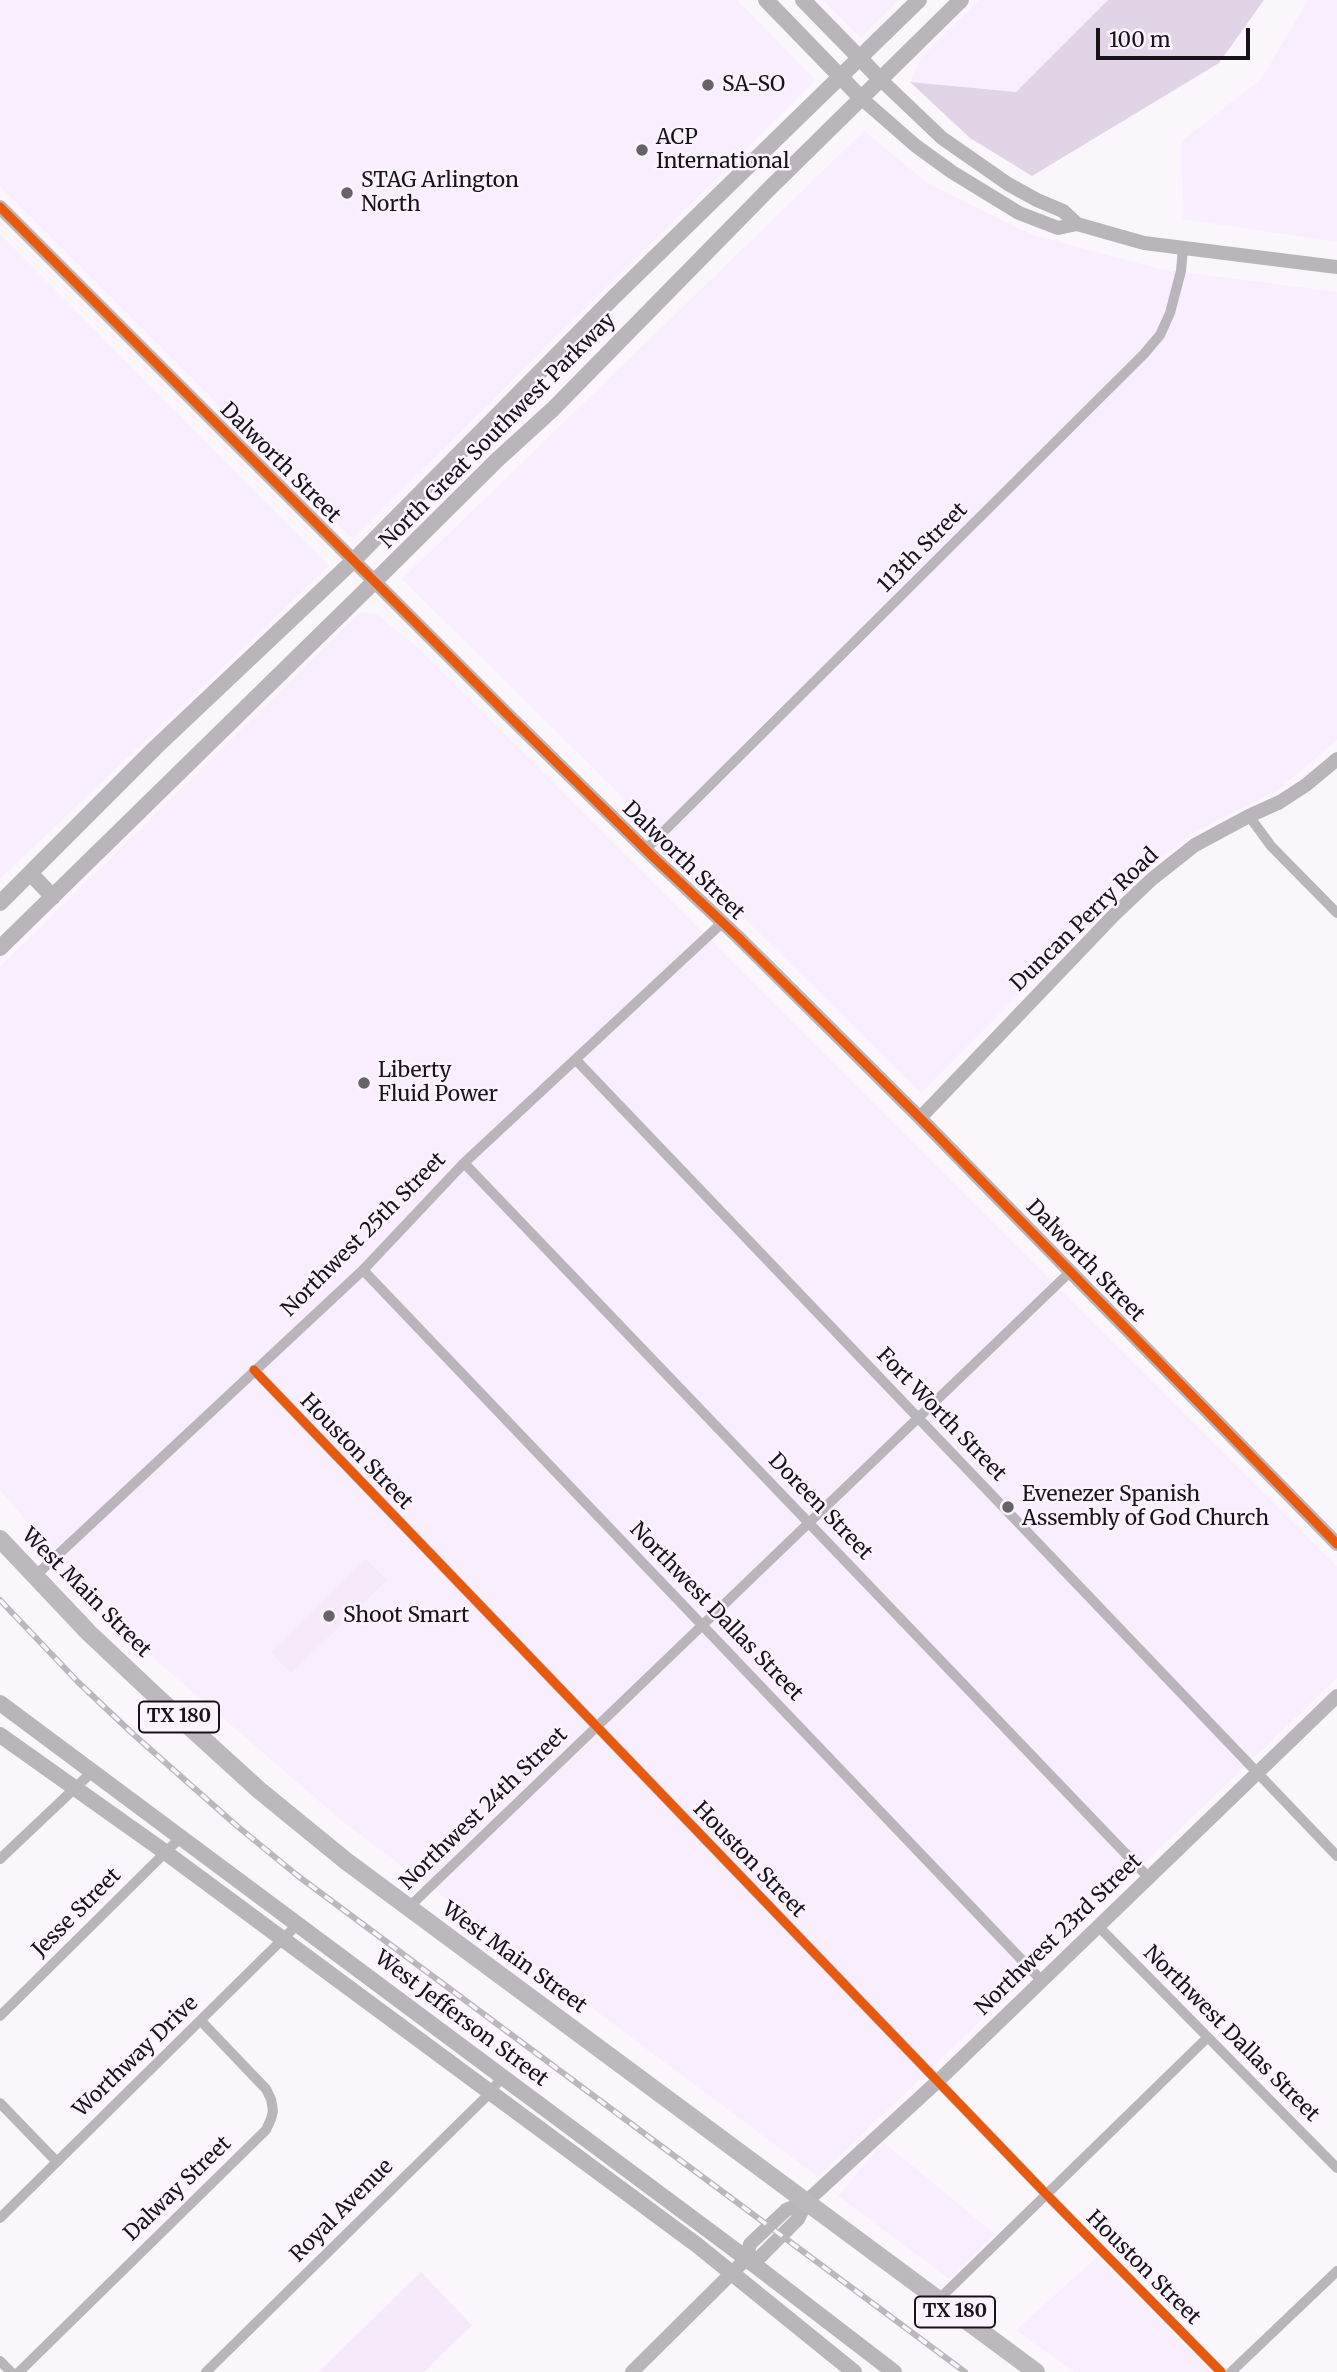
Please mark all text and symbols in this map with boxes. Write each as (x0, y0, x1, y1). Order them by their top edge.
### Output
scale bar (1099, 14, 1253, 58)
text: 100 m (1109, 26, 1171, 53)
place label: SA-SO (722, 72, 785, 98)
marker: SA-SO (700, 77, 716, 93)
place label: ACP International (656, 125, 789, 175)
marker: ACP International (634, 142, 650, 158)
place label: STAG Arlington North (361, 168, 519, 218)
marker: STAG Arlington North (339, 185, 355, 201)
street label: North Great Southwest Parkway (375, 308, 621, 554)
street label: Dalworth Street (215, 398, 345, 528)
street label: 113th Street (873, 498, 973, 598)
street label: Dalworth Street (617, 796, 749, 926)
street label: Duncan Perry Road (1006, 843, 1164, 997)
place label: Liberty Fluid Power (378, 1058, 498, 1108)
marker: Liberty Fluid Power (356, 1075, 372, 1091)
street label: Northwest 25th Street (277, 1148, 451, 1322)
street label: Dalworth Street (1020, 1195, 1150, 1327)
street label: Fort Worth Street (871, 1343, 1011, 1487)
street label: Houston Street (294, 1389, 418, 1515)
street label: Doreen Street (763, 1448, 877, 1566)
place label: Evenezer Spanish Assembly of God Church (1022, 1482, 1269, 1532)
marker: Evenezer Spanish Assembly of God Church (1000, 1499, 1016, 1515)
street label: Northwest Dallas Street (624, 1517, 808, 1707)
street label: West Main Street (16, 1523, 156, 1663)
place label: Shoot Smart (343, 1603, 469, 1629)
marker: Shoot Smart (321, 1608, 337, 1624)
road number: TX 180 (139, 1702, 219, 1732)
street label: Northwest 24th Street (395, 1722, 573, 1896)
street label: Houston Street (687, 1797, 811, 1923)
street label: Northwest 23rd Street (971, 1849, 1147, 2021)
street label: Jesse Street (27, 1863, 127, 1963)
street label: West Main Street (437, 1897, 591, 2019)
street label: Northwest Dallas Street (1138, 1941, 1324, 2127)
street label: West Jefferson Street (369, 1946, 553, 2092)
street label: Worthway Drive (68, 1991, 204, 2123)
street label: Dalway Street (119, 2132, 237, 2246)
street label: Royal Avenue (285, 2154, 399, 2268)
street label: Houston Street (1081, 2206, 1205, 2330)
road number: TX 180 (915, 2296, 995, 2328)

